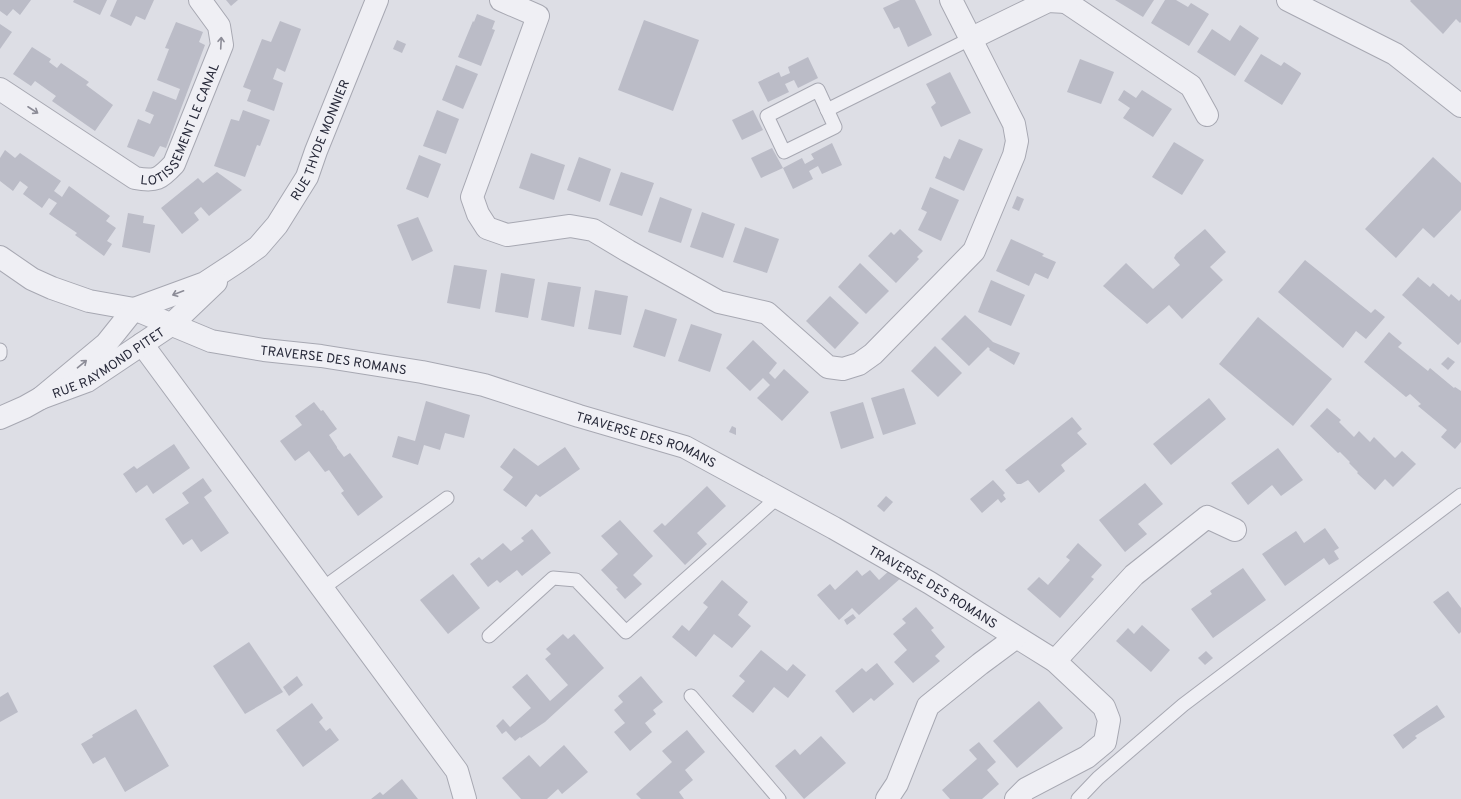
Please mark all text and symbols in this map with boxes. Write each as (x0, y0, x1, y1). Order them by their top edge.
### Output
one-way arrow (217, 37, 224, 50)
street label: LOTISSEMENT LE CANAL (139, 61, 224, 190)
street label: RUE THYDE MONNIER (288, 77, 354, 204)
one-way arrow (27, 106, 38, 114)
one-way arrow (172, 289, 184, 297)
street label: RUE RAYMOND PITET (50, 325, 168, 403)
street label: TRAVERSE DES ROMANS (259, 344, 408, 379)
one-way arrow (77, 359, 87, 368)
street label: TRAVERSE DES ROMANS (574, 410, 718, 472)
street label: TRAVERSE DES ROMANS (865, 543, 1000, 633)

